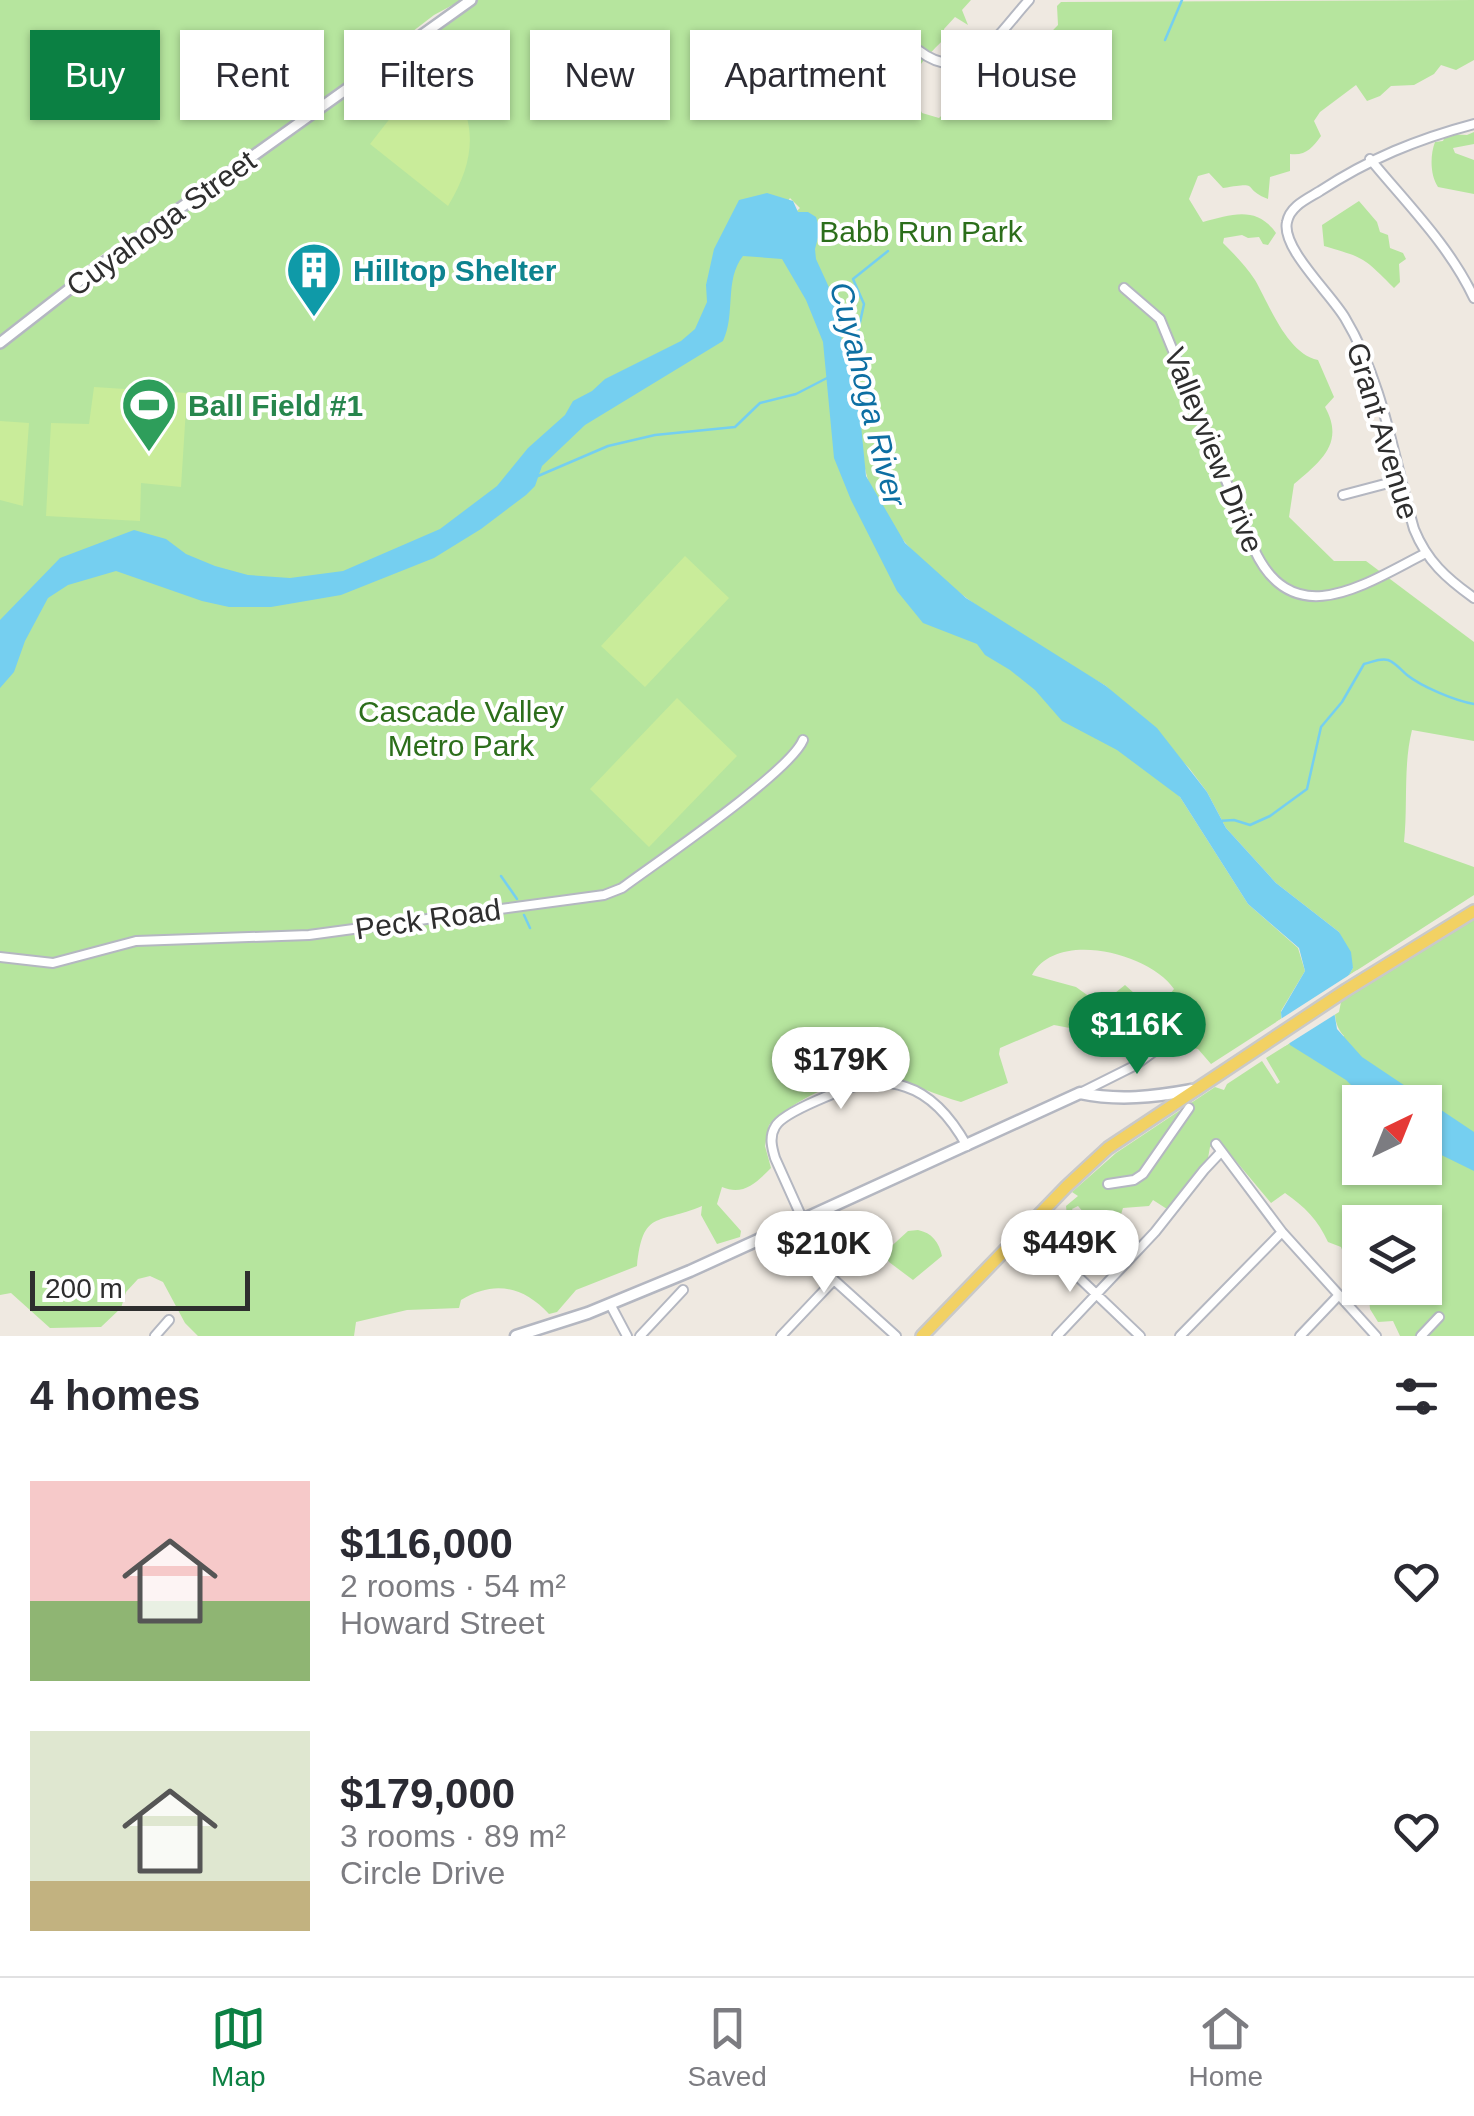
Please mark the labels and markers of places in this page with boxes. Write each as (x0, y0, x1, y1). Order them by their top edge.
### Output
building icon: Hilltop Shelter (284, 240, 344, 319)
place label: Hilltop Shelter (353, 254, 557, 287)
sports icon: Ball Field #1 (119, 375, 179, 454)
place label: Ball Field #1 (188, 389, 363, 422)
pin: $116K (1067, 992, 1207, 1077)
pin: $179K (771, 1027, 911, 1112)
pin: $449K (1000, 1210, 1140, 1295)
pin: $210K (754, 1211, 894, 1296)

